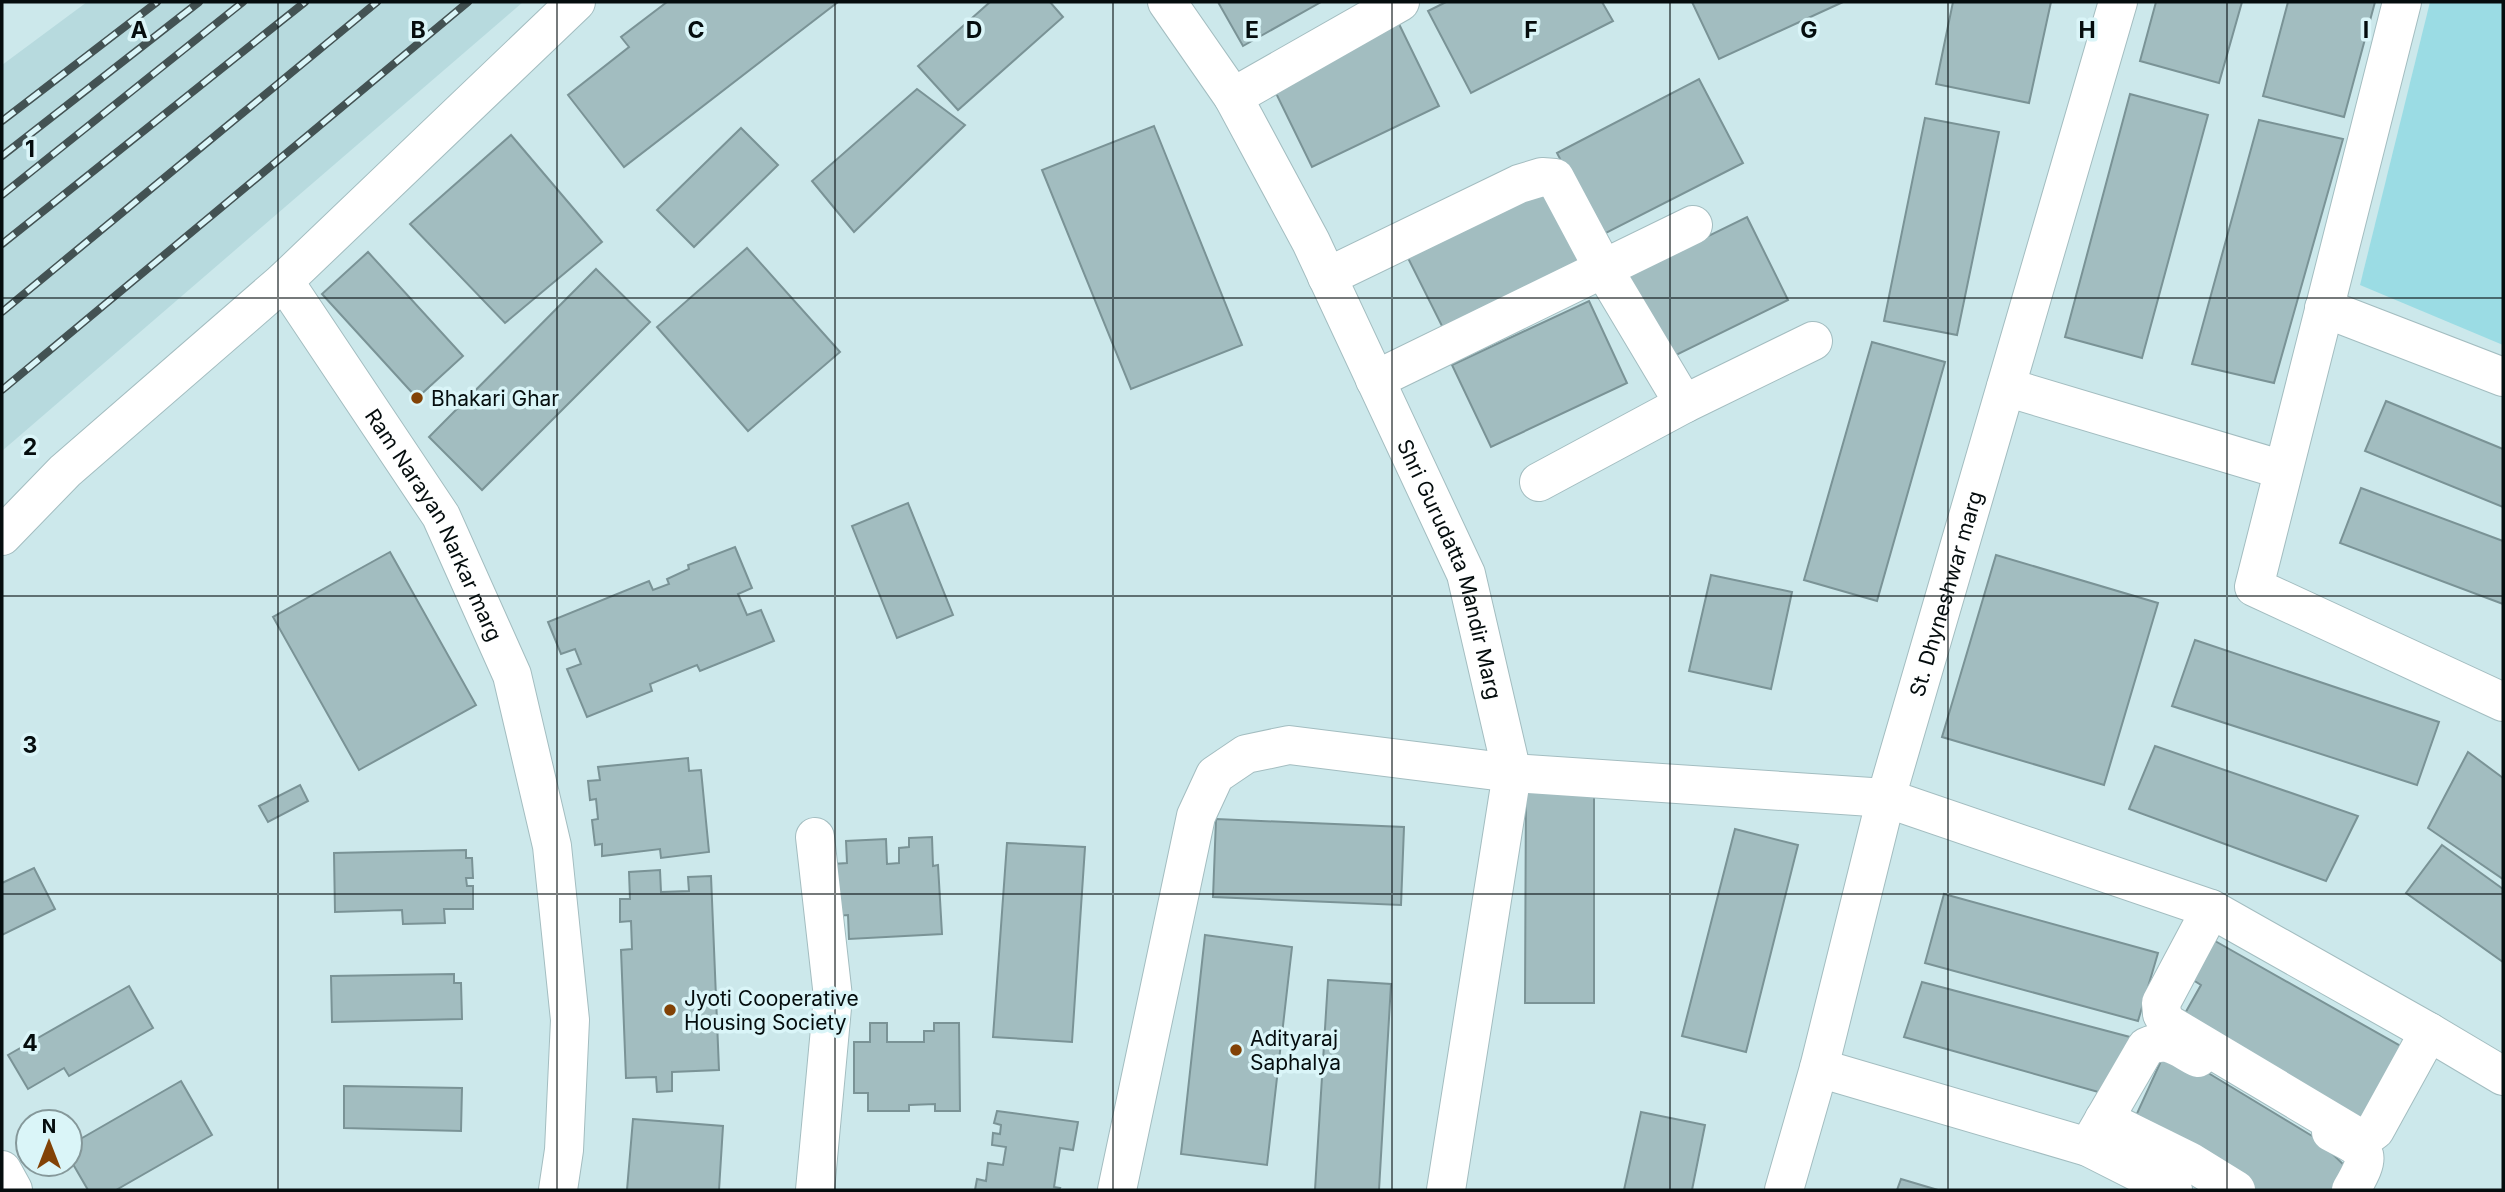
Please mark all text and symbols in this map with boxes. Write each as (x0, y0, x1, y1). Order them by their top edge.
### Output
text: A (130, 16, 148, 44)
text: B (410, 16, 426, 44)
text: C (687, 16, 705, 44)
text: D (966, 16, 982, 44)
text: E (1245, 16, 1259, 44)
text: F (1524, 16, 1538, 44)
text: G (1800, 16, 1818, 44)
text: H (2078, 16, 2096, 44)
text: I (2363, 16, 2369, 44)
text: 1 (25, 135, 35, 163)
place label: Bhakari Ghar (431, 386, 559, 411)
marker: Bhakari Ghar (409, 390, 425, 406)
street label: Ram Narayan Narkar marg (360, 404, 508, 645)
text: 2 (23, 433, 37, 461)
street label: Shri Gurudatta Mandir Marg (1392, 435, 1507, 702)
street label: St. Dhyneshwar marg (1904, 488, 1987, 699)
text: 3 (23, 731, 37, 759)
place label: Jyoti Cooperative Housing Society (684, 986, 859, 1035)
marker: Jyoti Cooperative Housing Society (662, 1002, 678, 1018)
place label: Adityaraj Saphalya (1250, 1026, 1341, 1075)
text: 4 (22, 1029, 38, 1057)
marker: Adityaraj Saphalya (1228, 1042, 1244, 1058)
north arrow (14, 1108, 84, 1178)
text: N (42, 1115, 56, 1138)

